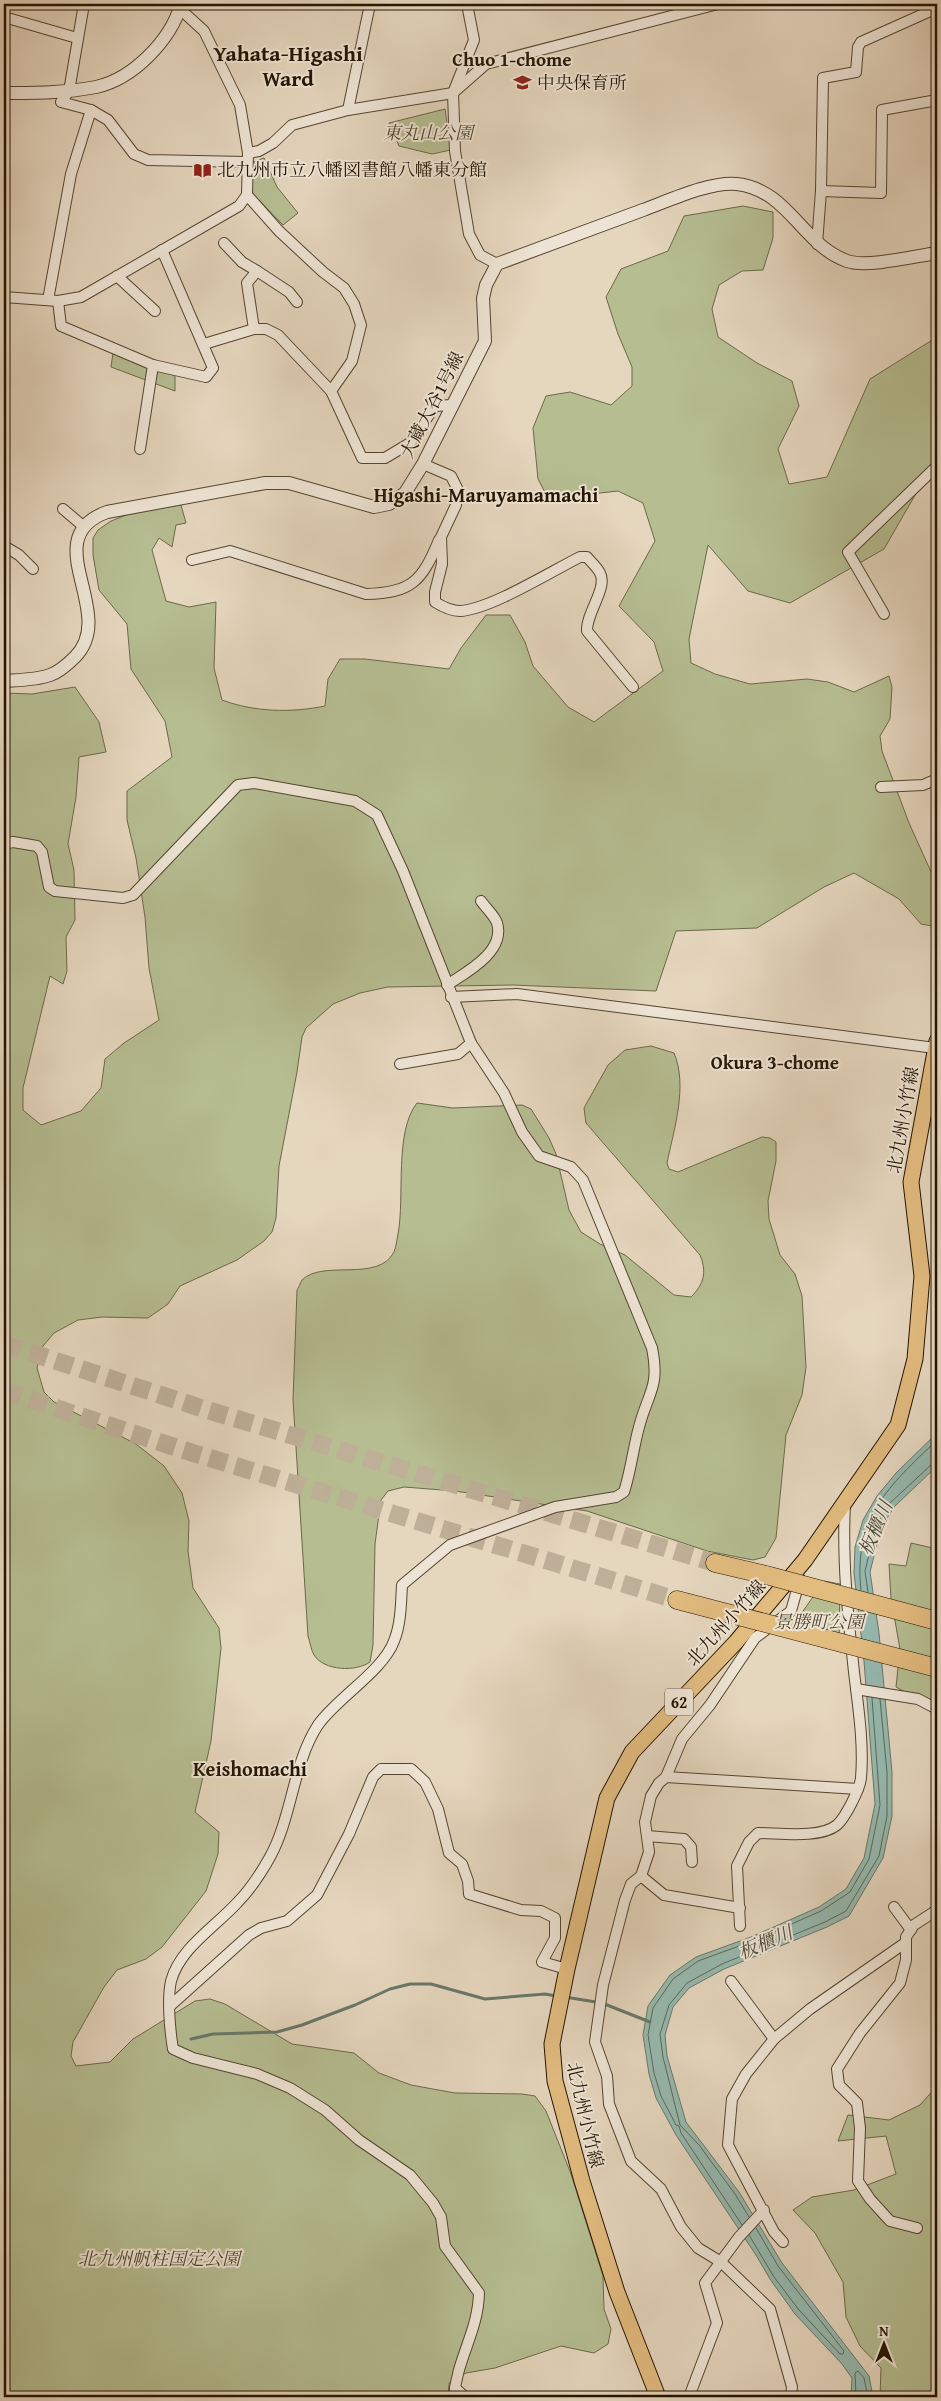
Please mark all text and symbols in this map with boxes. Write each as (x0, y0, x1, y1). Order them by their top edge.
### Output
district label: Yahata-Higashi Ward (213, 37, 363, 94)
district label: Chuo 1-chome (452, 45, 572, 73)
place label: 中央保育所 (537, 69, 627, 96)
school or university icon: 中央保育所 (513, 73, 533, 93)
park label: 東丸山公園 (383, 119, 476, 146)
place label: 北九州市立八幡図書館八幡東分館 (217, 156, 487, 183)
library icon: 北九州市立八幡図書館八幡東分館 (193, 160, 213, 180)
street label: 大蔵大谷1号線 (393, 347, 470, 463)
district label: Higashi-Maruyamamachi (374, 480, 598, 509)
district label: Okura 3-chome (711, 1048, 839, 1076)
street label: 北九州小竹線 (880, 1064, 925, 1175)
water label: 板櫃川 (851, 1494, 900, 1560)
street label: 北九州小竹線 (679, 1574, 772, 1672)
park label: 景勝町公園 (774, 1608, 867, 1635)
road number: 62 (665, 1688, 693, 1715)
district label: Keishomachi (193, 1754, 307, 1783)
water label: 板櫃川 (733, 1917, 799, 1966)
street label: 北九州小竹線 (560, 2059, 611, 2171)
park label: 北九州帆柱国定公園 (78, 2245, 243, 2272)
north arrow (858, 2318, 908, 2368)
text: N (879, 2321, 889, 2341)

